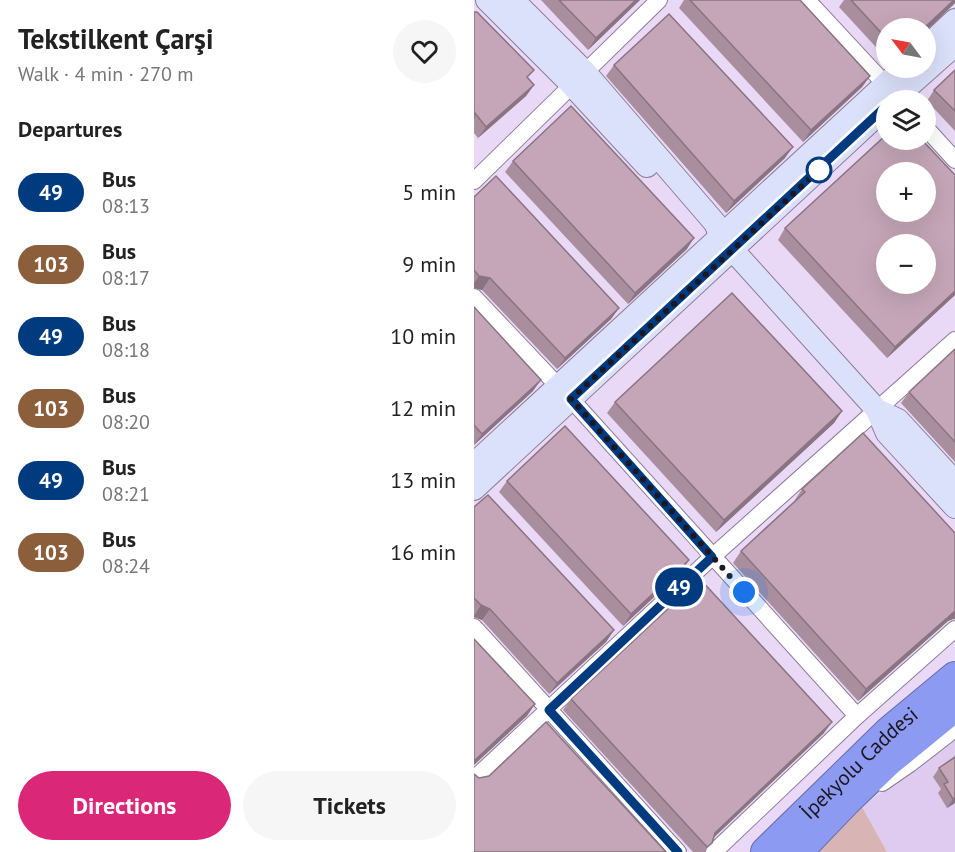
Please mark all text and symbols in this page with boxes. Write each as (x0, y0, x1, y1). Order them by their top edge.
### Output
north arrow (876, 18, 936, 78)
map controls (876, 18, 936, 294)
text: Tekstilkent Çarşi (18, 20, 213, 57)
button: heart (393, 20, 456, 83)
text: Walk · 4 min · 270 m (18, 61, 194, 87)
button: layers (876, 90, 936, 150)
text: Departures (18, 115, 122, 143)
unlabelled marker (806, 157, 832, 183)
button: + (876, 162, 936, 222)
text: Bus (102, 165, 136, 193)
text: 5 min (402, 178, 456, 206)
text: 49 (39, 179, 63, 206)
text: 08:13 (102, 193, 150, 219)
button: − (876, 234, 936, 294)
text: Bus (102, 237, 136, 265)
text: 9 min (402, 250, 456, 278)
text: 103 (33, 251, 69, 278)
text: 08:17 (102, 265, 150, 291)
text: Bus (102, 309, 136, 337)
text: 10 min (390, 322, 456, 350)
text: 49 (39, 323, 63, 350)
text: 08:18 (102, 337, 150, 363)
text: Bus (102, 381, 136, 409)
text: 12 min (390, 394, 456, 422)
text: 103 (33, 395, 69, 422)
text: 08:20 (102, 409, 150, 435)
text: Bus (102, 453, 136, 481)
text: 13 min (390, 466, 456, 494)
text: 49 (39, 467, 63, 494)
text: 08:21 (102, 481, 150, 507)
text: Bus (102, 525, 136, 553)
text: 16 min (390, 538, 456, 566)
text: 103 (33, 539, 69, 566)
text: 08:24 (102, 553, 150, 579)
line badge: 49 (652, 568, 706, 606)
text: 49 (667, 574, 691, 601)
your location (729, 577, 759, 607)
street label: İpekyolu Caddesi (795, 700, 923, 825)
button: Directions (18, 771, 231, 840)
button: Tickets (243, 771, 456, 840)

